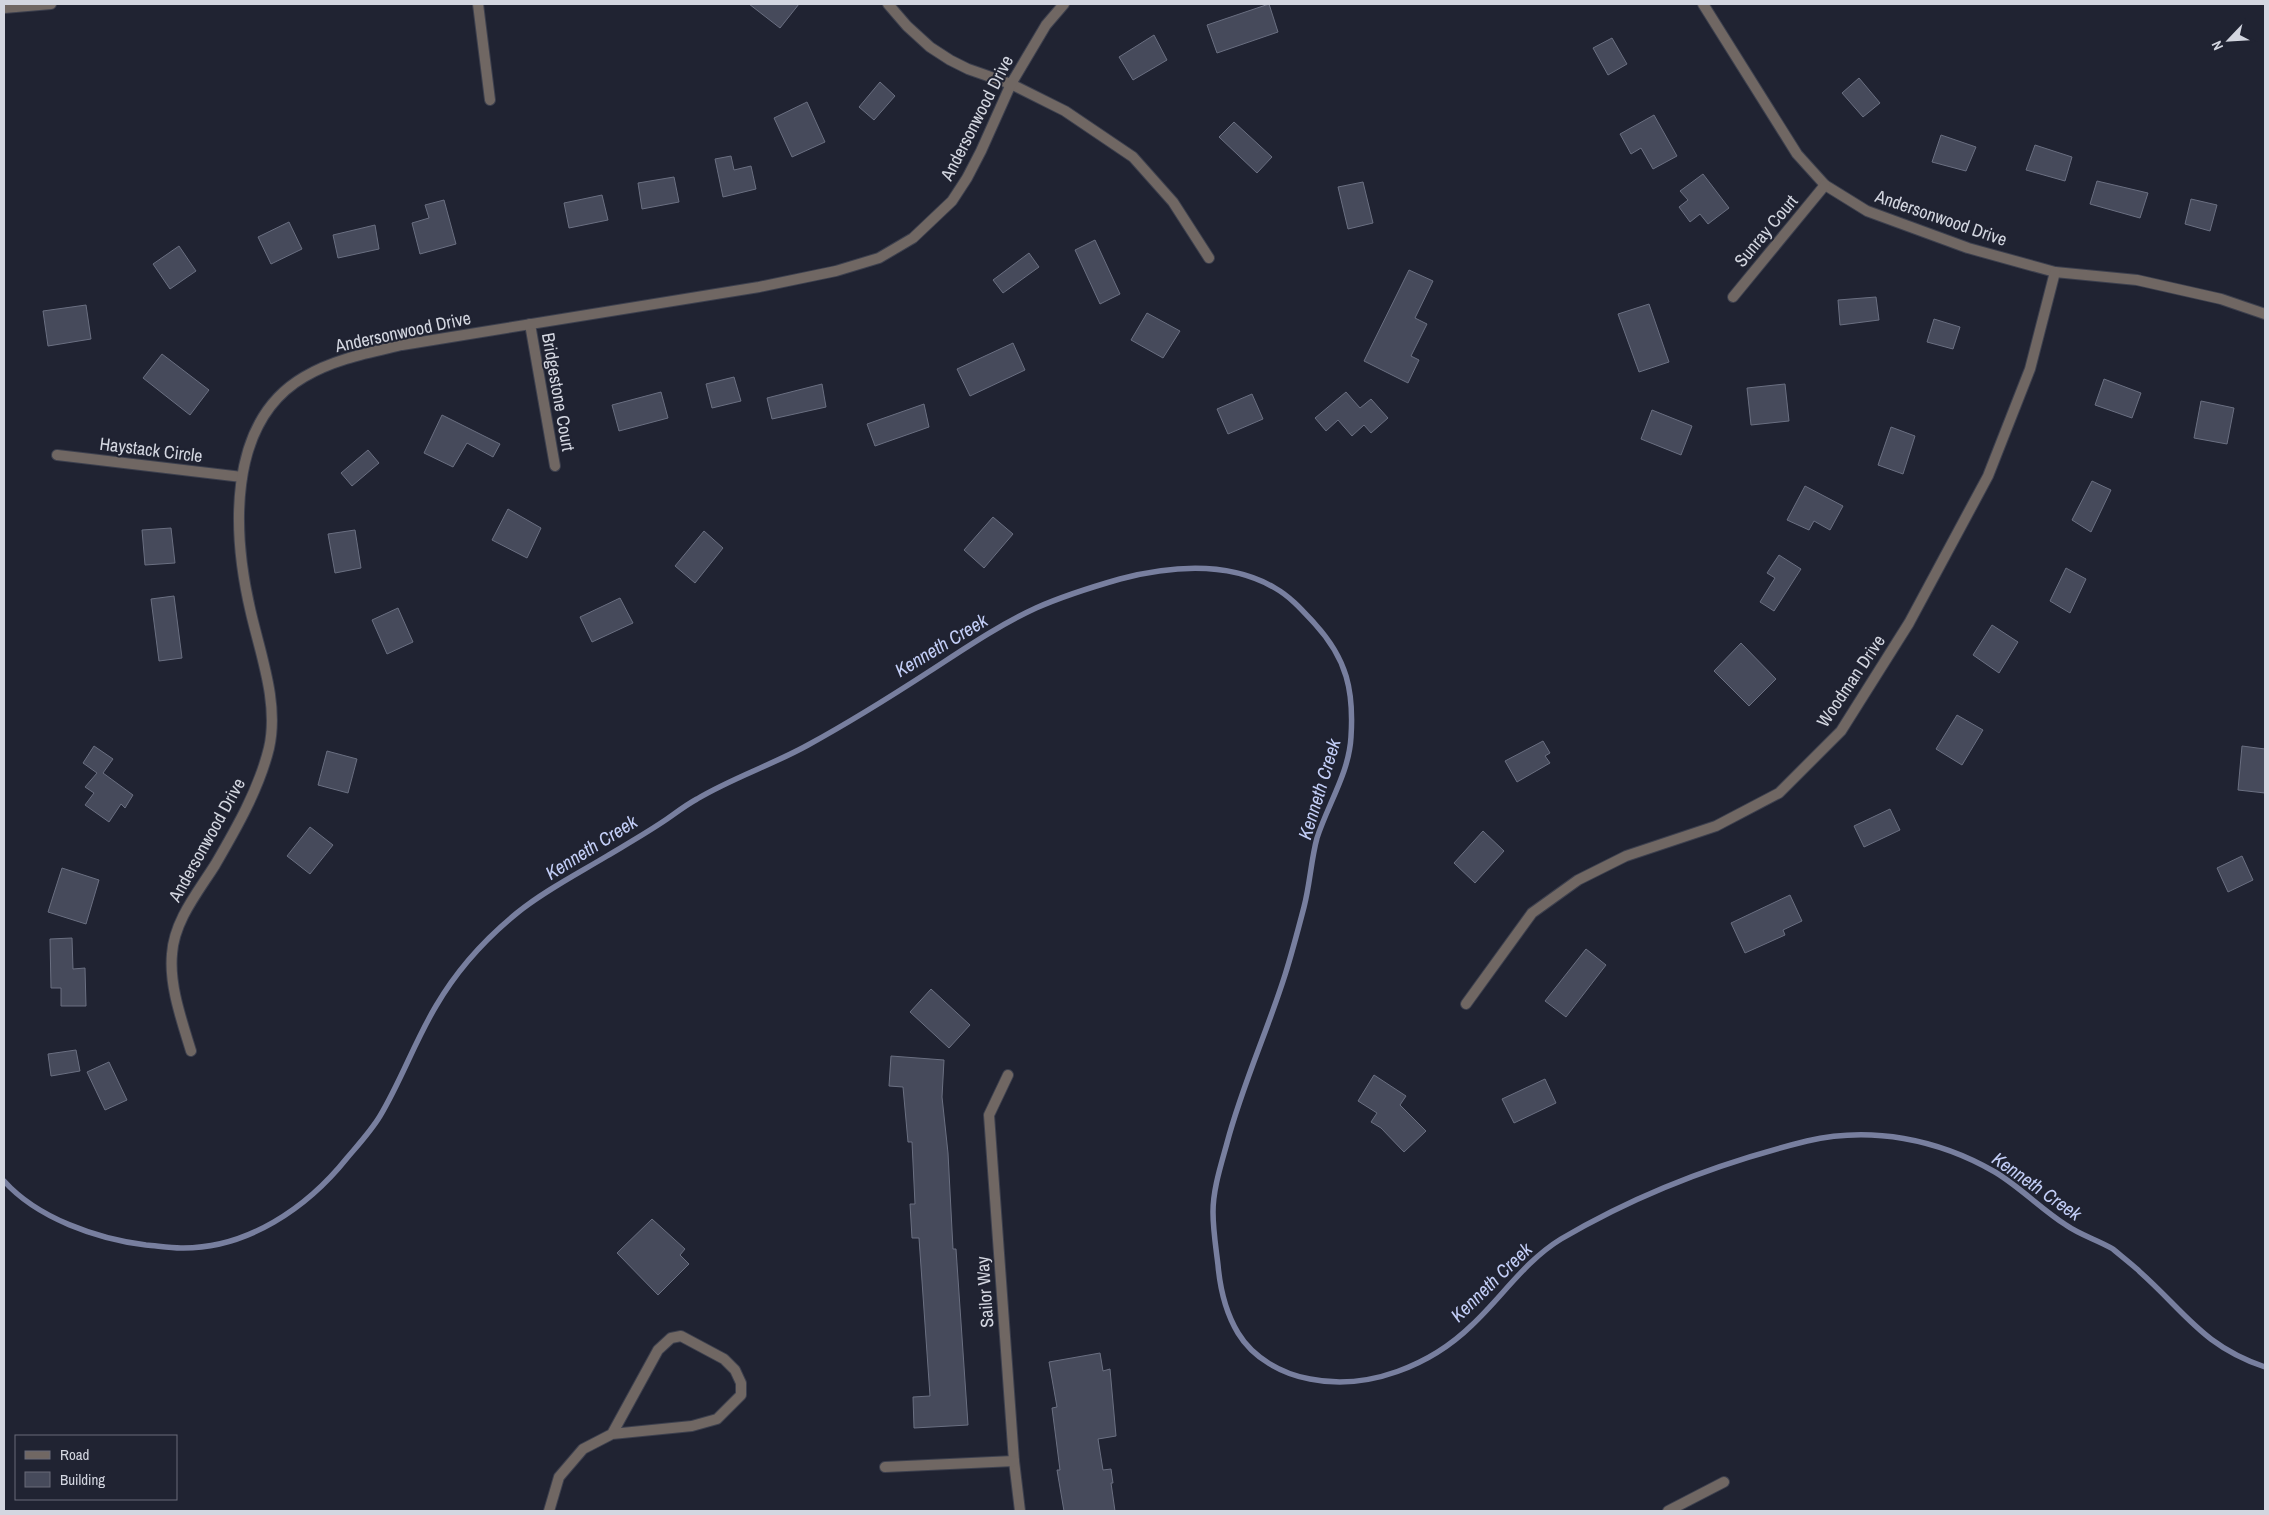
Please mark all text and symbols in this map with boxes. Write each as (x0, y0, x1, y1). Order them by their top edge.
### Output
north arrow (2204, 15, 2254, 65)
text: N (2207, 38, 2227, 53)
street label: Andersonwood Drive (934, 51, 1019, 186)
street label: Andersonwood Drive (1871, 183, 2010, 252)
street label: Sunray Court (1728, 189, 1803, 272)
street label: Andersonwood Drive (332, 305, 473, 358)
street label: Bridgestone Court (536, 331, 581, 453)
street label: Haystack Circle (98, 431, 204, 468)
water label: Kenneth Creek (890, 606, 993, 683)
street label: Woodman Drive (1810, 630, 1891, 732)
water label: Kenneth Creek (1291, 734, 1347, 842)
street label: Andersonwood Drive (162, 773, 251, 907)
water label: Kenneth Creek (540, 808, 643, 886)
water label: Kenneth Creek (1987, 1146, 2088, 1227)
water label: Kenneth Creek (1445, 1236, 1538, 1327)
street label: Sailor Way (969, 1255, 999, 1329)
legend (15, 1435, 178, 1500)
text: Road (60, 1444, 89, 1465)
text: Building (60, 1469, 105, 1490)

